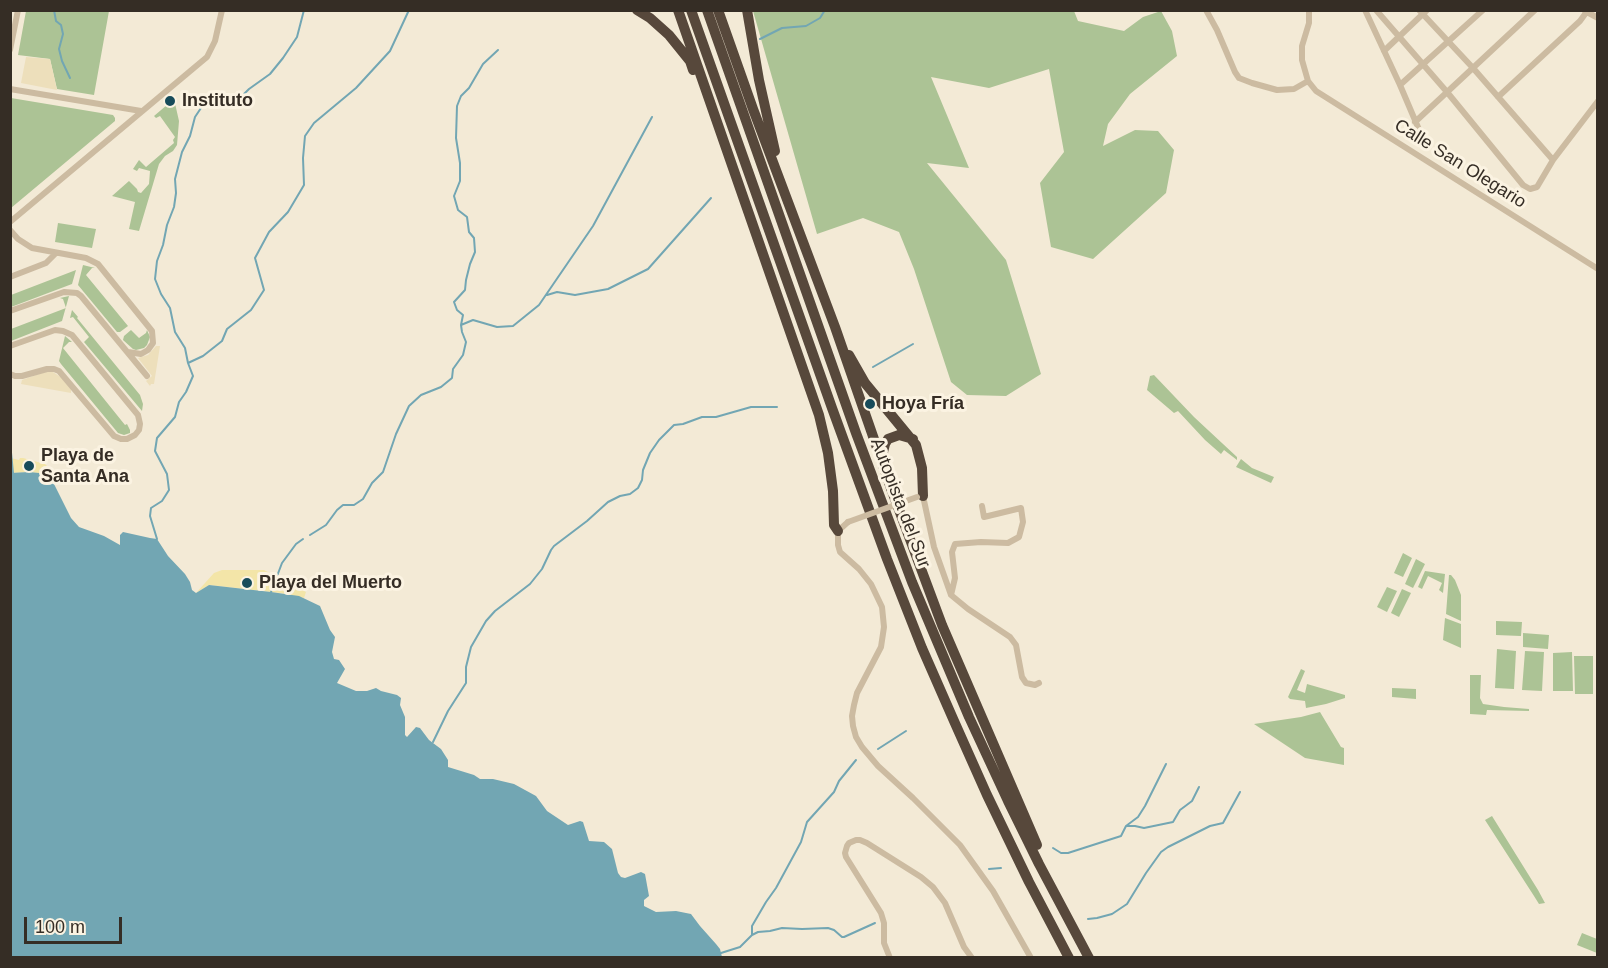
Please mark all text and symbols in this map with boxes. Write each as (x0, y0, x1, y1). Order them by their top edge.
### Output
place label: Instituto (182, 90, 253, 112)
marker: Instituto (163, 94, 177, 108)
street label: Calle San Olegario (1390, 115, 1530, 213)
place label: Hoya Fría (882, 393, 964, 415)
marker: Hoya Fría (863, 397, 877, 411)
street label: Autopista del Sur (865, 435, 935, 571)
place label: Playa de Santa Ana (41, 445, 129, 488)
marker: Playa de Santa Ana (22, 459, 36, 473)
place label: Playa del Muerto (259, 572, 402, 594)
marker: Playa del Muerto (240, 576, 254, 590)
scale bar (27, 905, 124, 943)
text: 100 m (35, 917, 85, 937)

